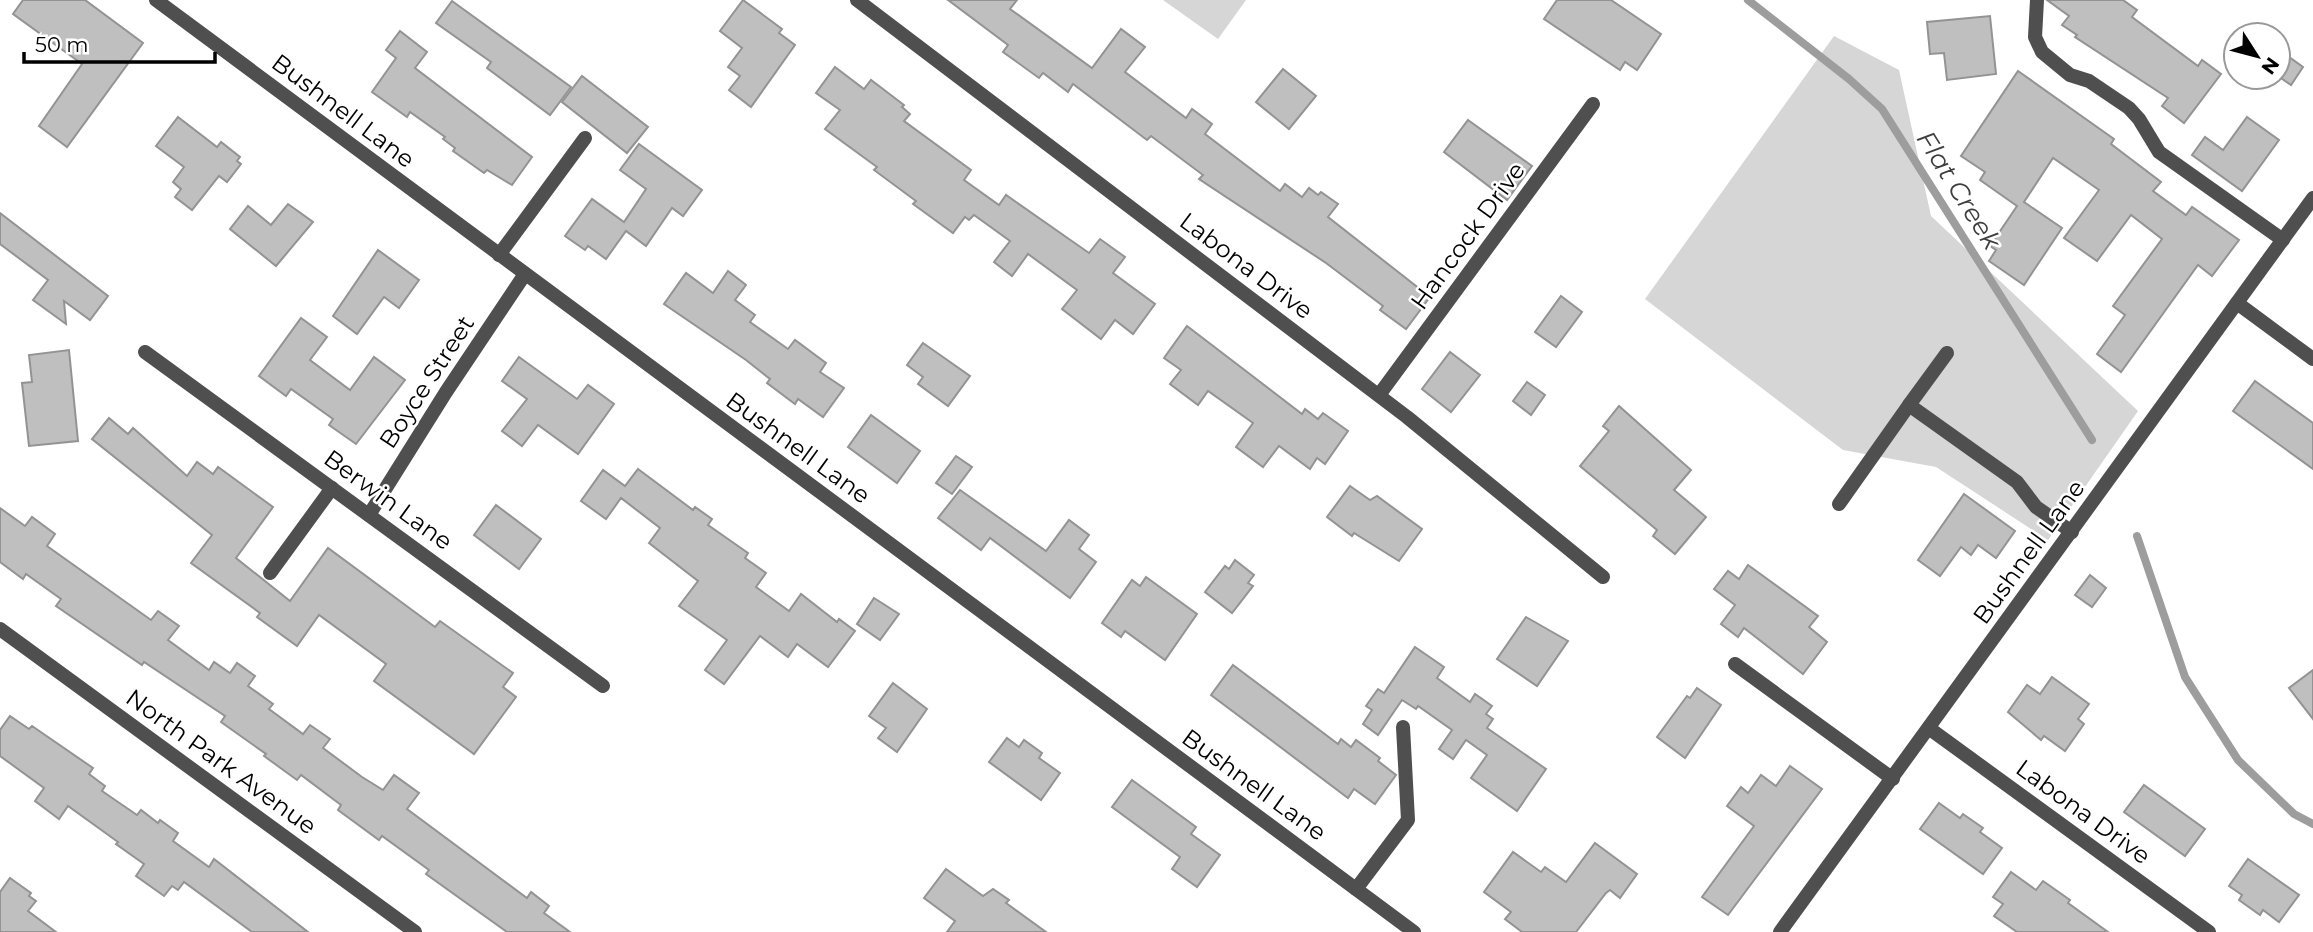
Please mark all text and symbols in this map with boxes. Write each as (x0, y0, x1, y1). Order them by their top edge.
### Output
scale bar (24, 21, 215, 65)
north arrow (2222, 21, 2292, 91)
text: 50 m (35, 32, 89, 57)
street label: Bushnell Lane (266, 48, 420, 174)
text: N (2257, 53, 2284, 79)
water label: Flat Creek (1910, 125, 2009, 257)
street label: Hancock Drive (1404, 156, 1531, 315)
street label: Labona Drive (1174, 206, 1319, 325)
street label: Boyce Street (373, 310, 480, 453)
street label: Bushnell Lane (721, 386, 876, 510)
street label: Berwin Lane (318, 443, 458, 556)
street label: Bushnell Lane (1967, 474, 2091, 629)
street label: North Park Avenue (120, 683, 322, 840)
street label: Bushnell Lane (1177, 723, 1332, 847)
street label: Labona Drive (2010, 753, 2156, 870)

